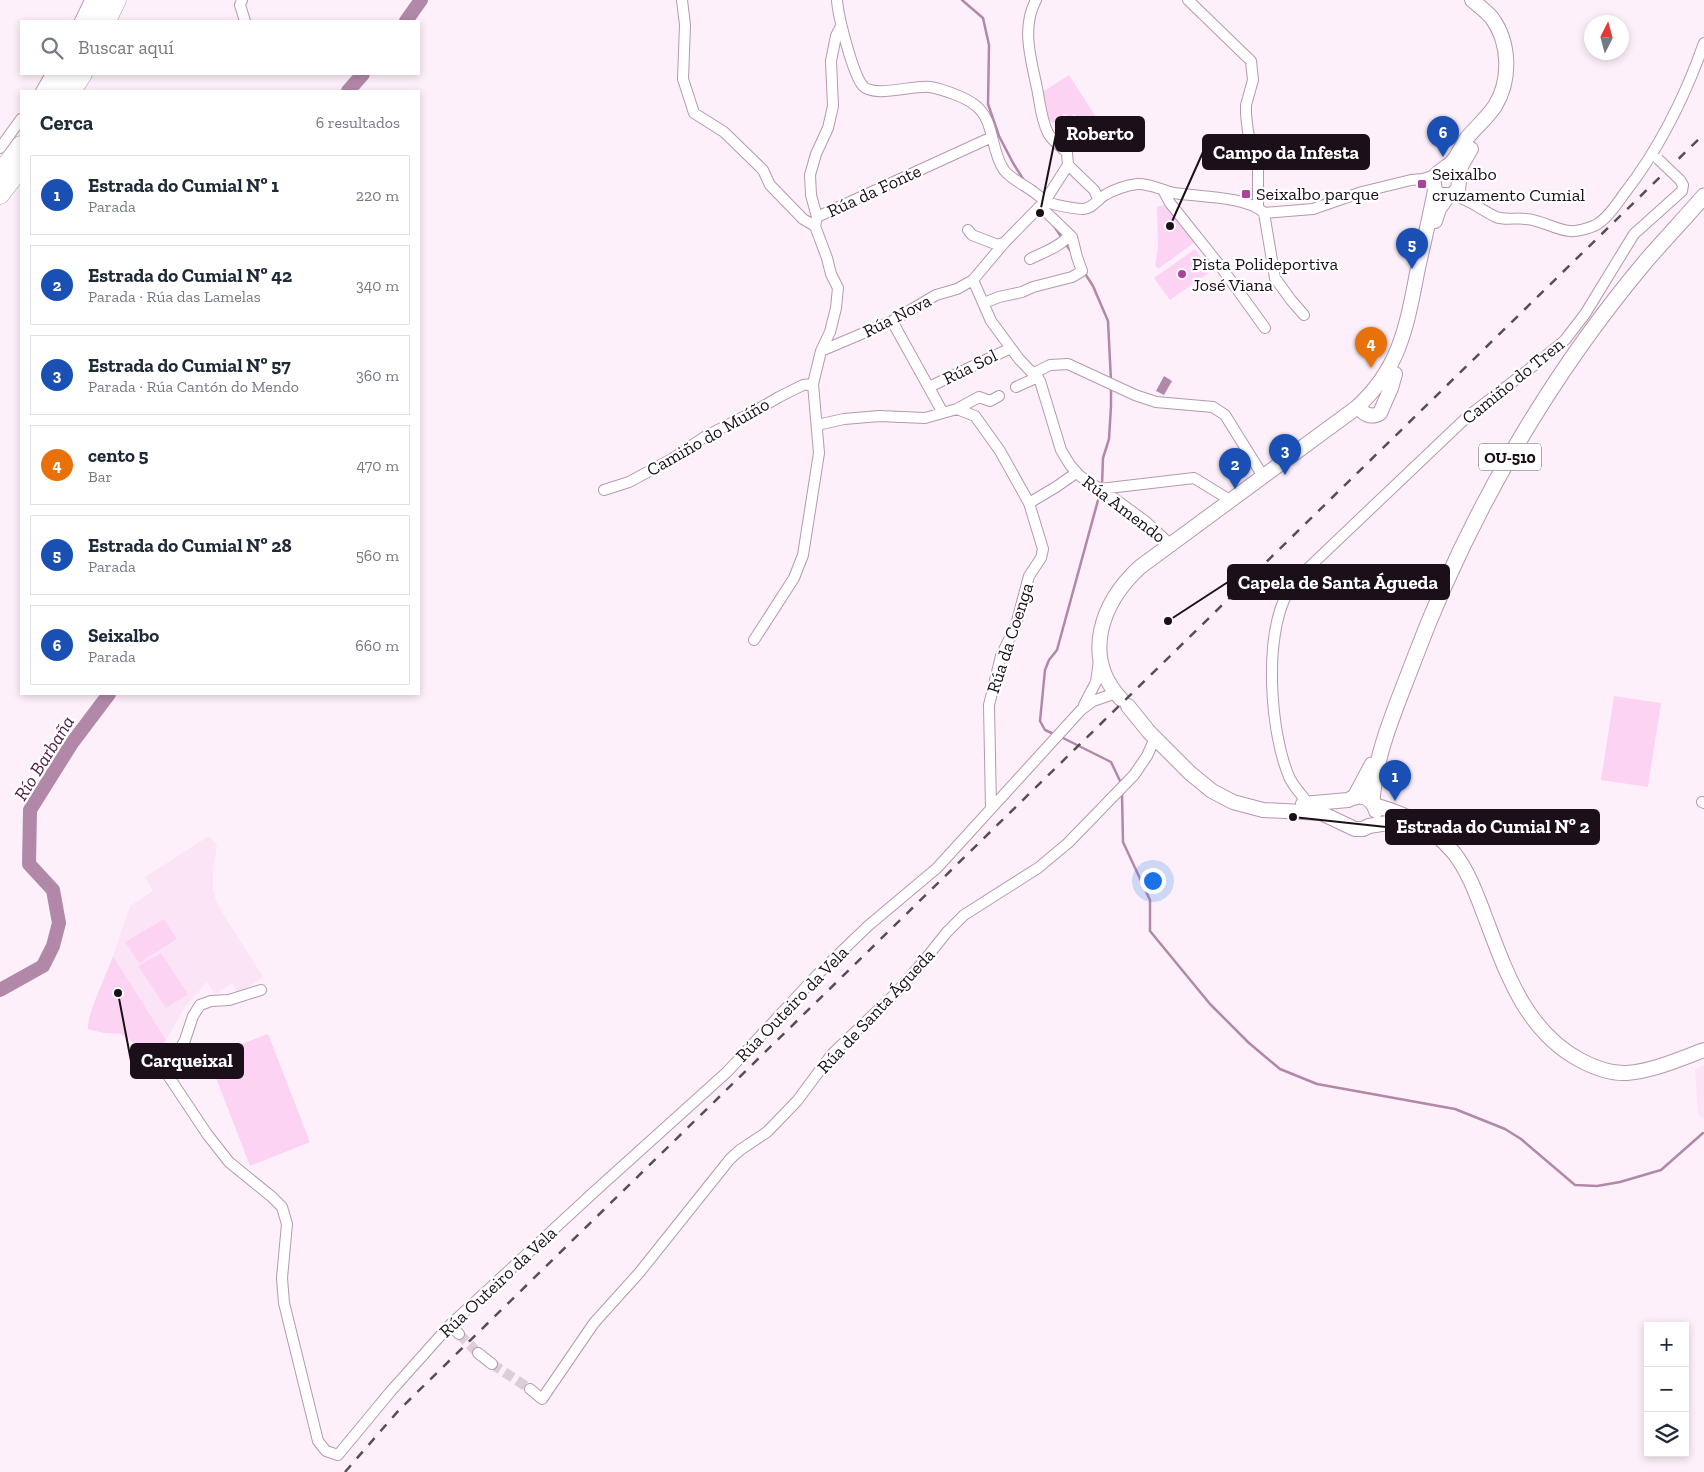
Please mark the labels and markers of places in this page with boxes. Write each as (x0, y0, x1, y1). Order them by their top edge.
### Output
pin: 6 (1427, 116, 1459, 157)
callout: Roberto (1056, 117, 1144, 151)
callout: Campo da Infesta (1203, 135, 1369, 169)
place label: Seixalbo cruzamento Cumial (1432, 163, 1585, 206)
marker: Seixalbo cruzamento Cumial (1416, 178, 1428, 190)
place label: Seixalbo parque (1256, 183, 1379, 205)
marker: Seixalbo parque (1240, 188, 1252, 200)
pin: 5 (1396, 228, 1428, 269)
place label: Pista Polideportiva José Viana (1192, 253, 1338, 296)
marker: Pista Polideportiva José Viana (1176, 268, 1188, 280)
pin: 4 (1355, 327, 1387, 368)
pin: 3 (1269, 434, 1301, 475)
pin: 2 (1219, 448, 1251, 489)
callout: Capela de Santa Águeda (1228, 565, 1449, 599)
pin: 1 (1379, 760, 1411, 801)
callout: Estrada do Cumial Nº 2 (1386, 810, 1599, 844)
callout: Carqueixal (131, 1044, 243, 1078)

